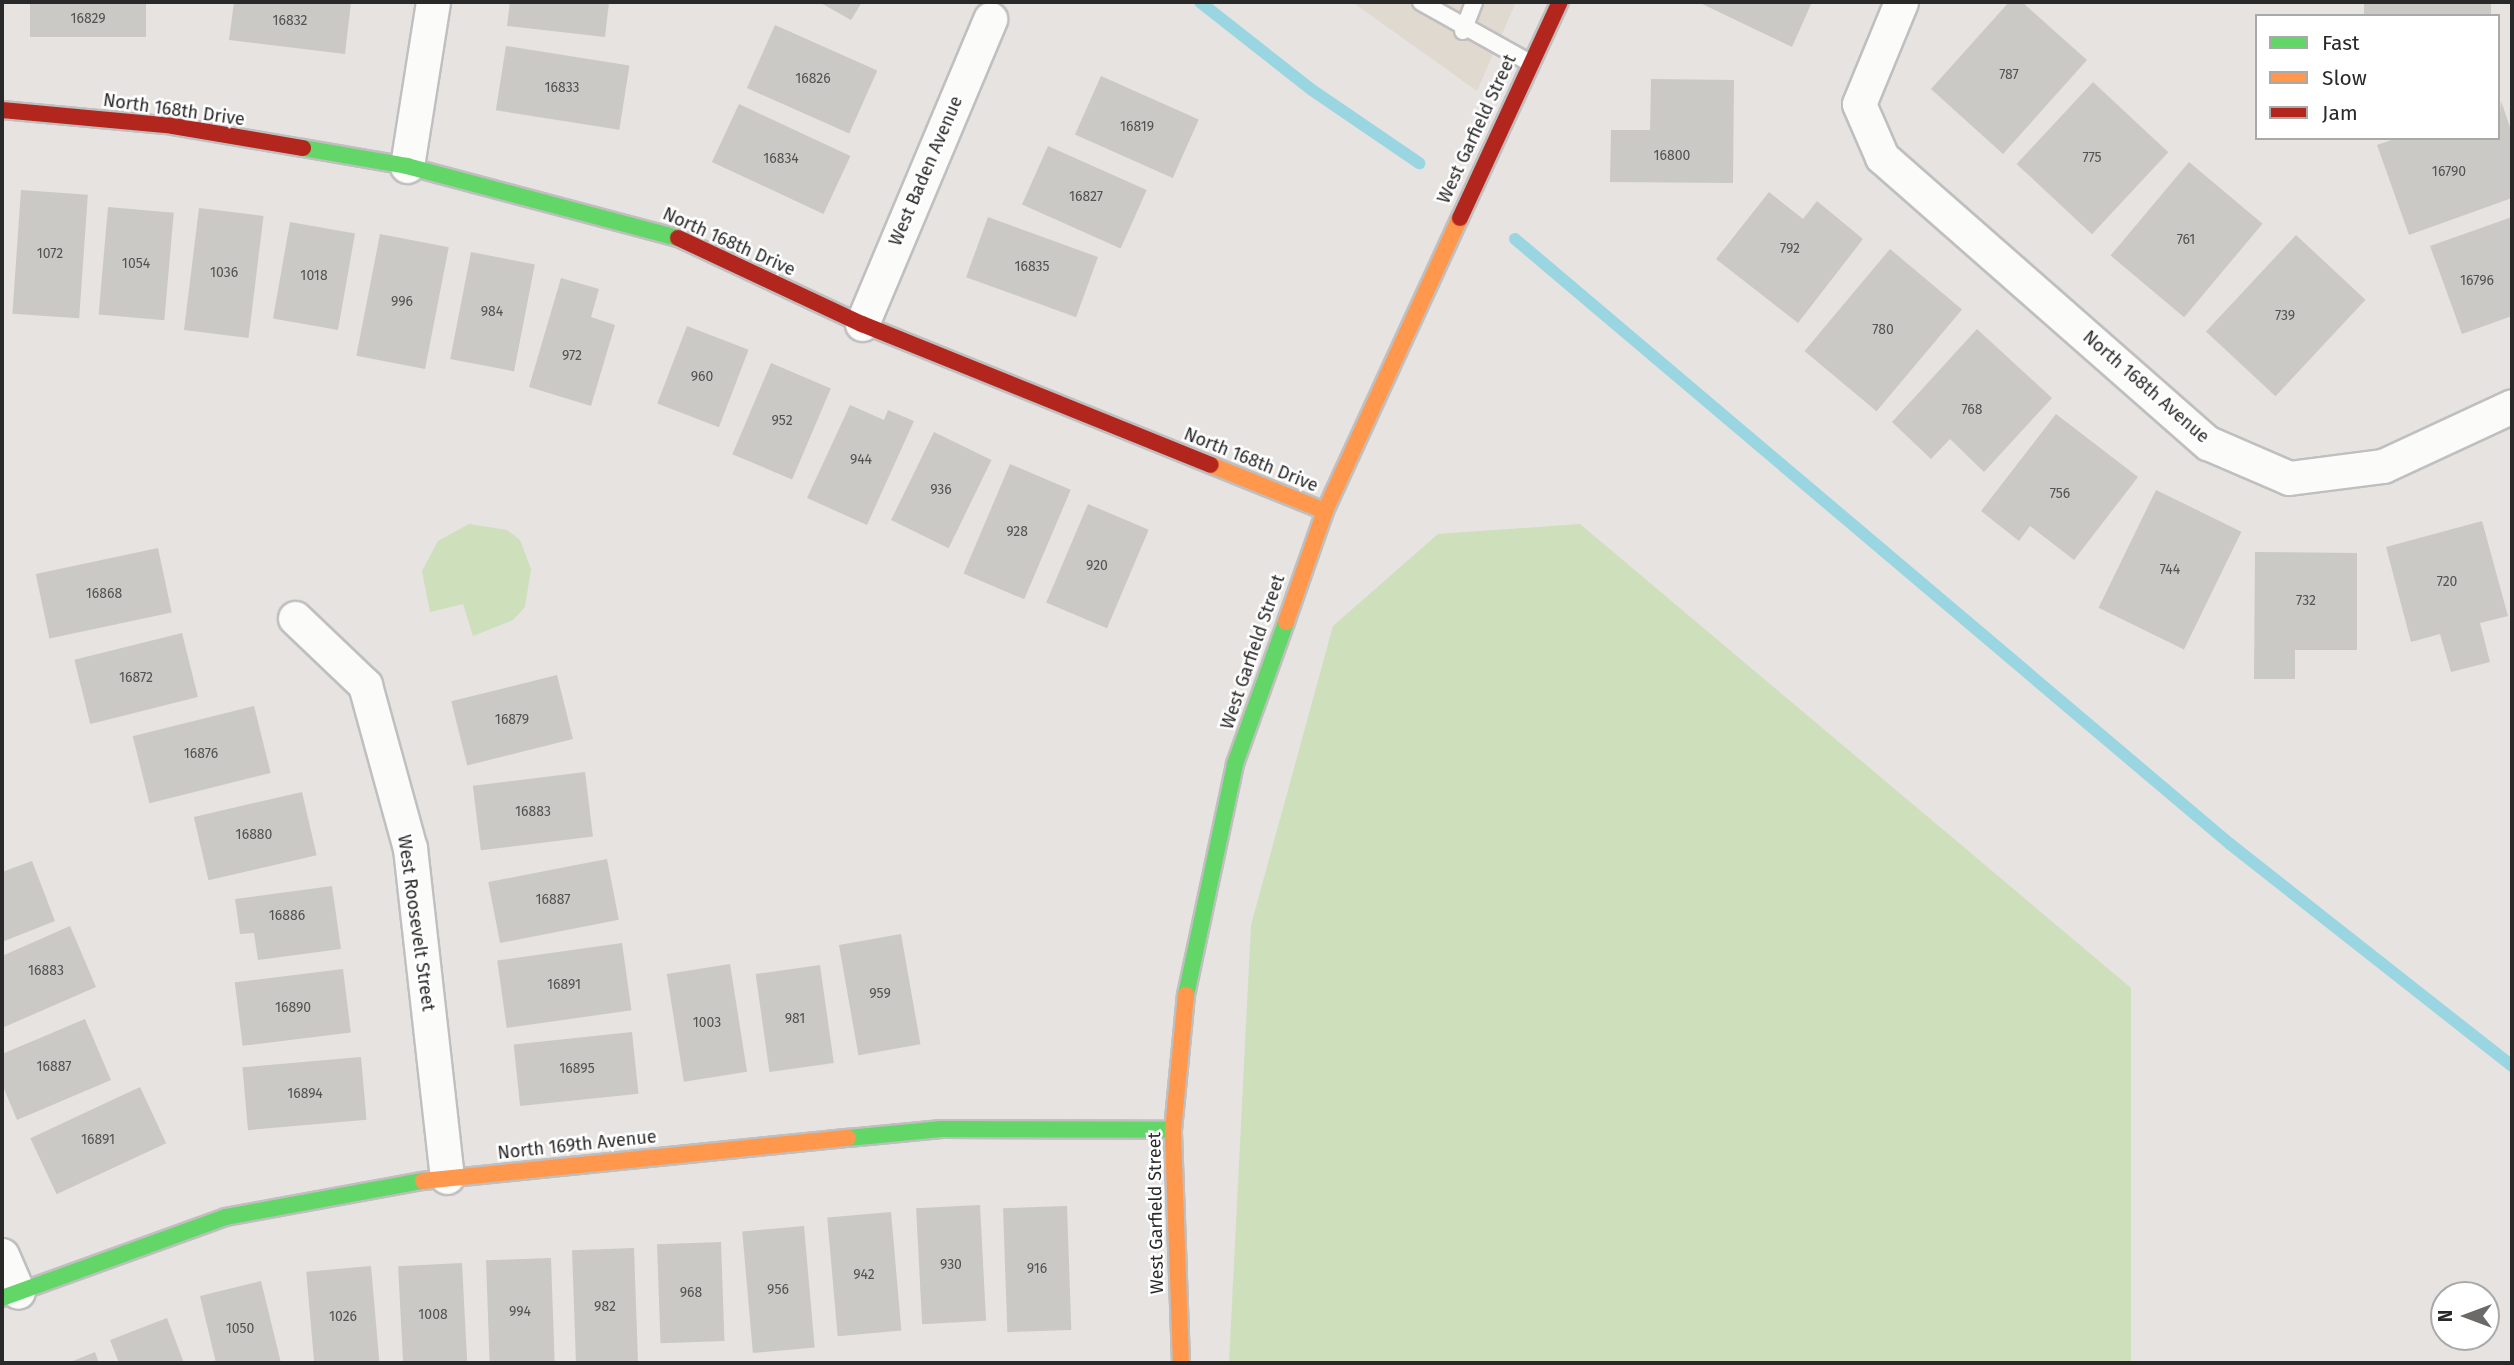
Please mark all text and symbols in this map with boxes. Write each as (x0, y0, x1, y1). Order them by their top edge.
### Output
house number: 16829 (70, 11, 106, 27)
house number: 16832 (272, 13, 308, 29)
legend (2255, 14, 2500, 140)
text: Fast (2322, 30, 2360, 56)
street label: West Garfield Street (1433, 51, 1521, 207)
text: Slow (2322, 65, 2367, 91)
house number: 787 (1999, 67, 2019, 83)
house number: 16826 (795, 71, 831, 87)
house number: 16833 (544, 80, 580, 96)
street label: North 168th Drive (102, 89, 246, 131)
street label: West Baden Avenue (885, 93, 967, 249)
text: Jam (2322, 100, 2358, 126)
house number: 16819 (1120, 119, 1154, 135)
house number: 16800 (1654, 148, 1690, 164)
house number: 775 (2082, 150, 2102, 166)
house number: 16834 (763, 151, 799, 167)
house number: 16790 (2432, 164, 2466, 180)
house number: 16827 (1069, 189, 1103, 205)
street label: North 168th Drive (659, 203, 799, 281)
house number: 761 (2177, 232, 2195, 248)
house number: 792 (1780, 241, 1800, 257)
house number: 1072 (37, 246, 63, 262)
house number: 1054 (122, 256, 150, 272)
house number: 16835 (1014, 259, 1050, 275)
house number: 1036 (210, 265, 238, 281)
house number: 1018 (300, 268, 328, 284)
house number: 16796 (2460, 273, 2494, 289)
house number: 996 (391, 294, 413, 310)
house number: 984 (481, 304, 503, 320)
house number: 739 (2275, 308, 2295, 324)
house number: 780 (1872, 322, 1894, 338)
street label: North 168th Avenue (2078, 326, 2214, 448)
house number: 972 (562, 348, 582, 364)
house number: 960 (691, 369, 713, 385)
house number: 768 (1961, 402, 1983, 418)
house number: 952 (771, 413, 793, 429)
street label: North 168th Drive (1181, 423, 1321, 497)
house number: 944 (850, 452, 872, 468)
house number: 936 (930, 482, 952, 498)
house number: 756 (2050, 486, 2070, 502)
house number: 928 (1006, 524, 1028, 540)
house number: 920 (1086, 558, 1108, 574)
house number: 744 (2160, 562, 2180, 578)
street label: West Garfield Street (1216, 572, 1290, 732)
house number: 720 (2437, 574, 2457, 590)
house number: 16868 (86, 586, 122, 602)
house number: 732 (2296, 593, 2316, 609)
house number: 16872 (119, 670, 153, 686)
house number: 16879 (495, 712, 529, 728)
house number: 16876 (184, 746, 218, 762)
house number: 16883 (515, 804, 551, 820)
house number: 16880 (236, 827, 272, 843)
street label: West Roosevelt Street (393, 833, 439, 1013)
house number: 16887 (536, 892, 570, 908)
house number: 16886 (269, 908, 305, 924)
house number: 16883 (28, 963, 64, 979)
house number: 16891 (547, 977, 581, 993)
house number: 959 (869, 986, 891, 1002)
house number: 16890 (275, 1000, 311, 1016)
house number: 981 (785, 1011, 805, 1027)
house number: 1003 (693, 1015, 721, 1031)
house number: 16887 (37, 1059, 71, 1075)
house number: 16895 (559, 1061, 595, 1077)
house number: 16894 (287, 1086, 323, 1102)
street label: North 169th Avenue (496, 1126, 658, 1164)
house number: 16891 (81, 1132, 115, 1148)
street label: West Garfield Street (1144, 1132, 1168, 1294)
house number: 930 (940, 1257, 962, 1273)
house number: 916 (1027, 1261, 1047, 1277)
house number: 942 (853, 1267, 875, 1283)
north arrow (2430, 1281, 2500, 1351)
house number: 956 (767, 1282, 789, 1298)
house number: 968 (680, 1285, 702, 1301)
house number: 982 (594, 1299, 616, 1315)
house number: 994 (509, 1304, 531, 1320)
house number: 1008 (418, 1307, 448, 1323)
house number: 1026 (329, 1309, 357, 1325)
text: N (2434, 1310, 2457, 1322)
house number: 1050 (226, 1321, 254, 1337)

